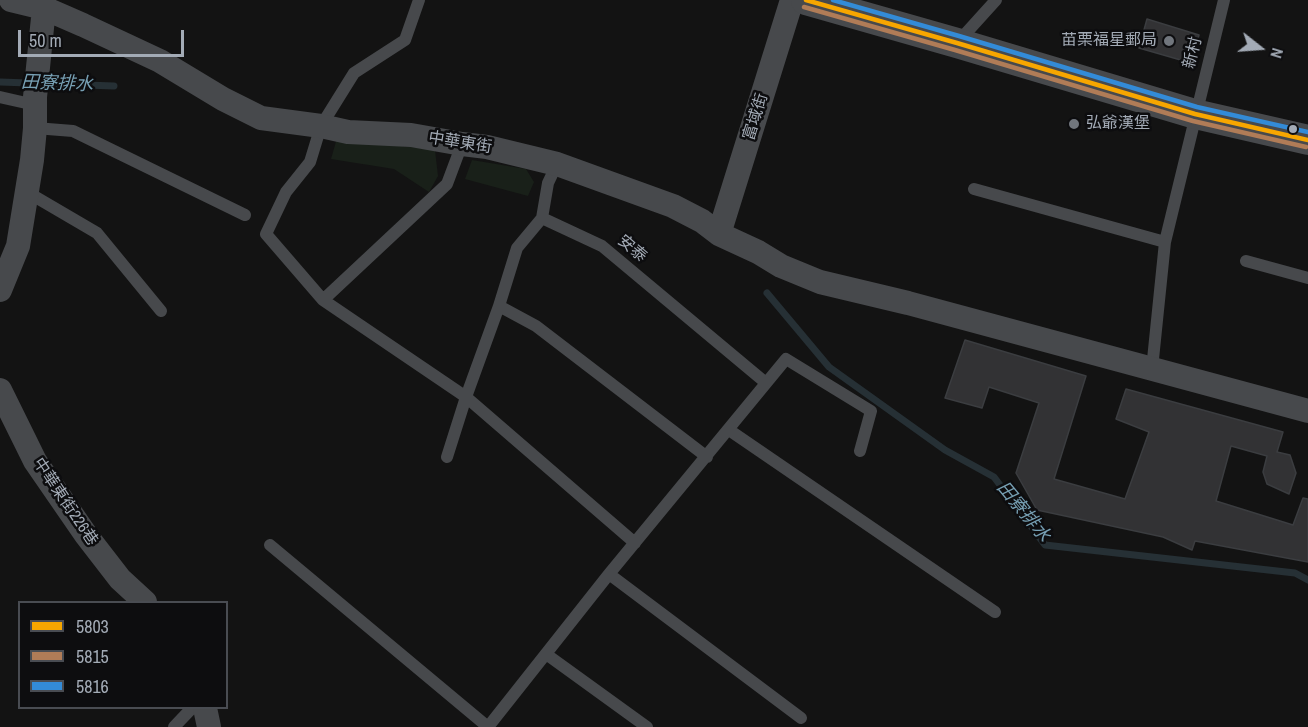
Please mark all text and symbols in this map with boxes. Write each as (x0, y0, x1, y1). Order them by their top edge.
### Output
scale bar (21, 18, 188, 56)
north arrow (1230, 18, 1290, 78)
text: 50 m (29, 28, 62, 53)
place label: 苗栗福星郵局 (1061, 31, 1157, 51)
marker: 苗栗福星郵局 (1162, 34, 1176, 48)
street label: 新村 (1180, 35, 1206, 71)
text: N (1265, 46, 1289, 61)
water label: 田寮排水 (21, 72, 93, 96)
street label: 富域街 (740, 91, 772, 143)
place label: 弘爺漢堡 (1086, 114, 1150, 134)
marker: 弘爺漢堡 (1067, 117, 1081, 131)
unlabelled marker (1287, 123, 1299, 135)
street label: 中華東街 (427, 129, 493, 157)
street label: 安泰 (614, 231, 650, 267)
street label: 中華東街226巷 (29, 454, 101, 550)
water label: 田寮排水 (992, 477, 1054, 547)
legend (18, 601, 228, 709)
text: 5803 (76, 614, 109, 639)
text: 5815 (76, 644, 109, 669)
text: 5816 (76, 674, 109, 699)

